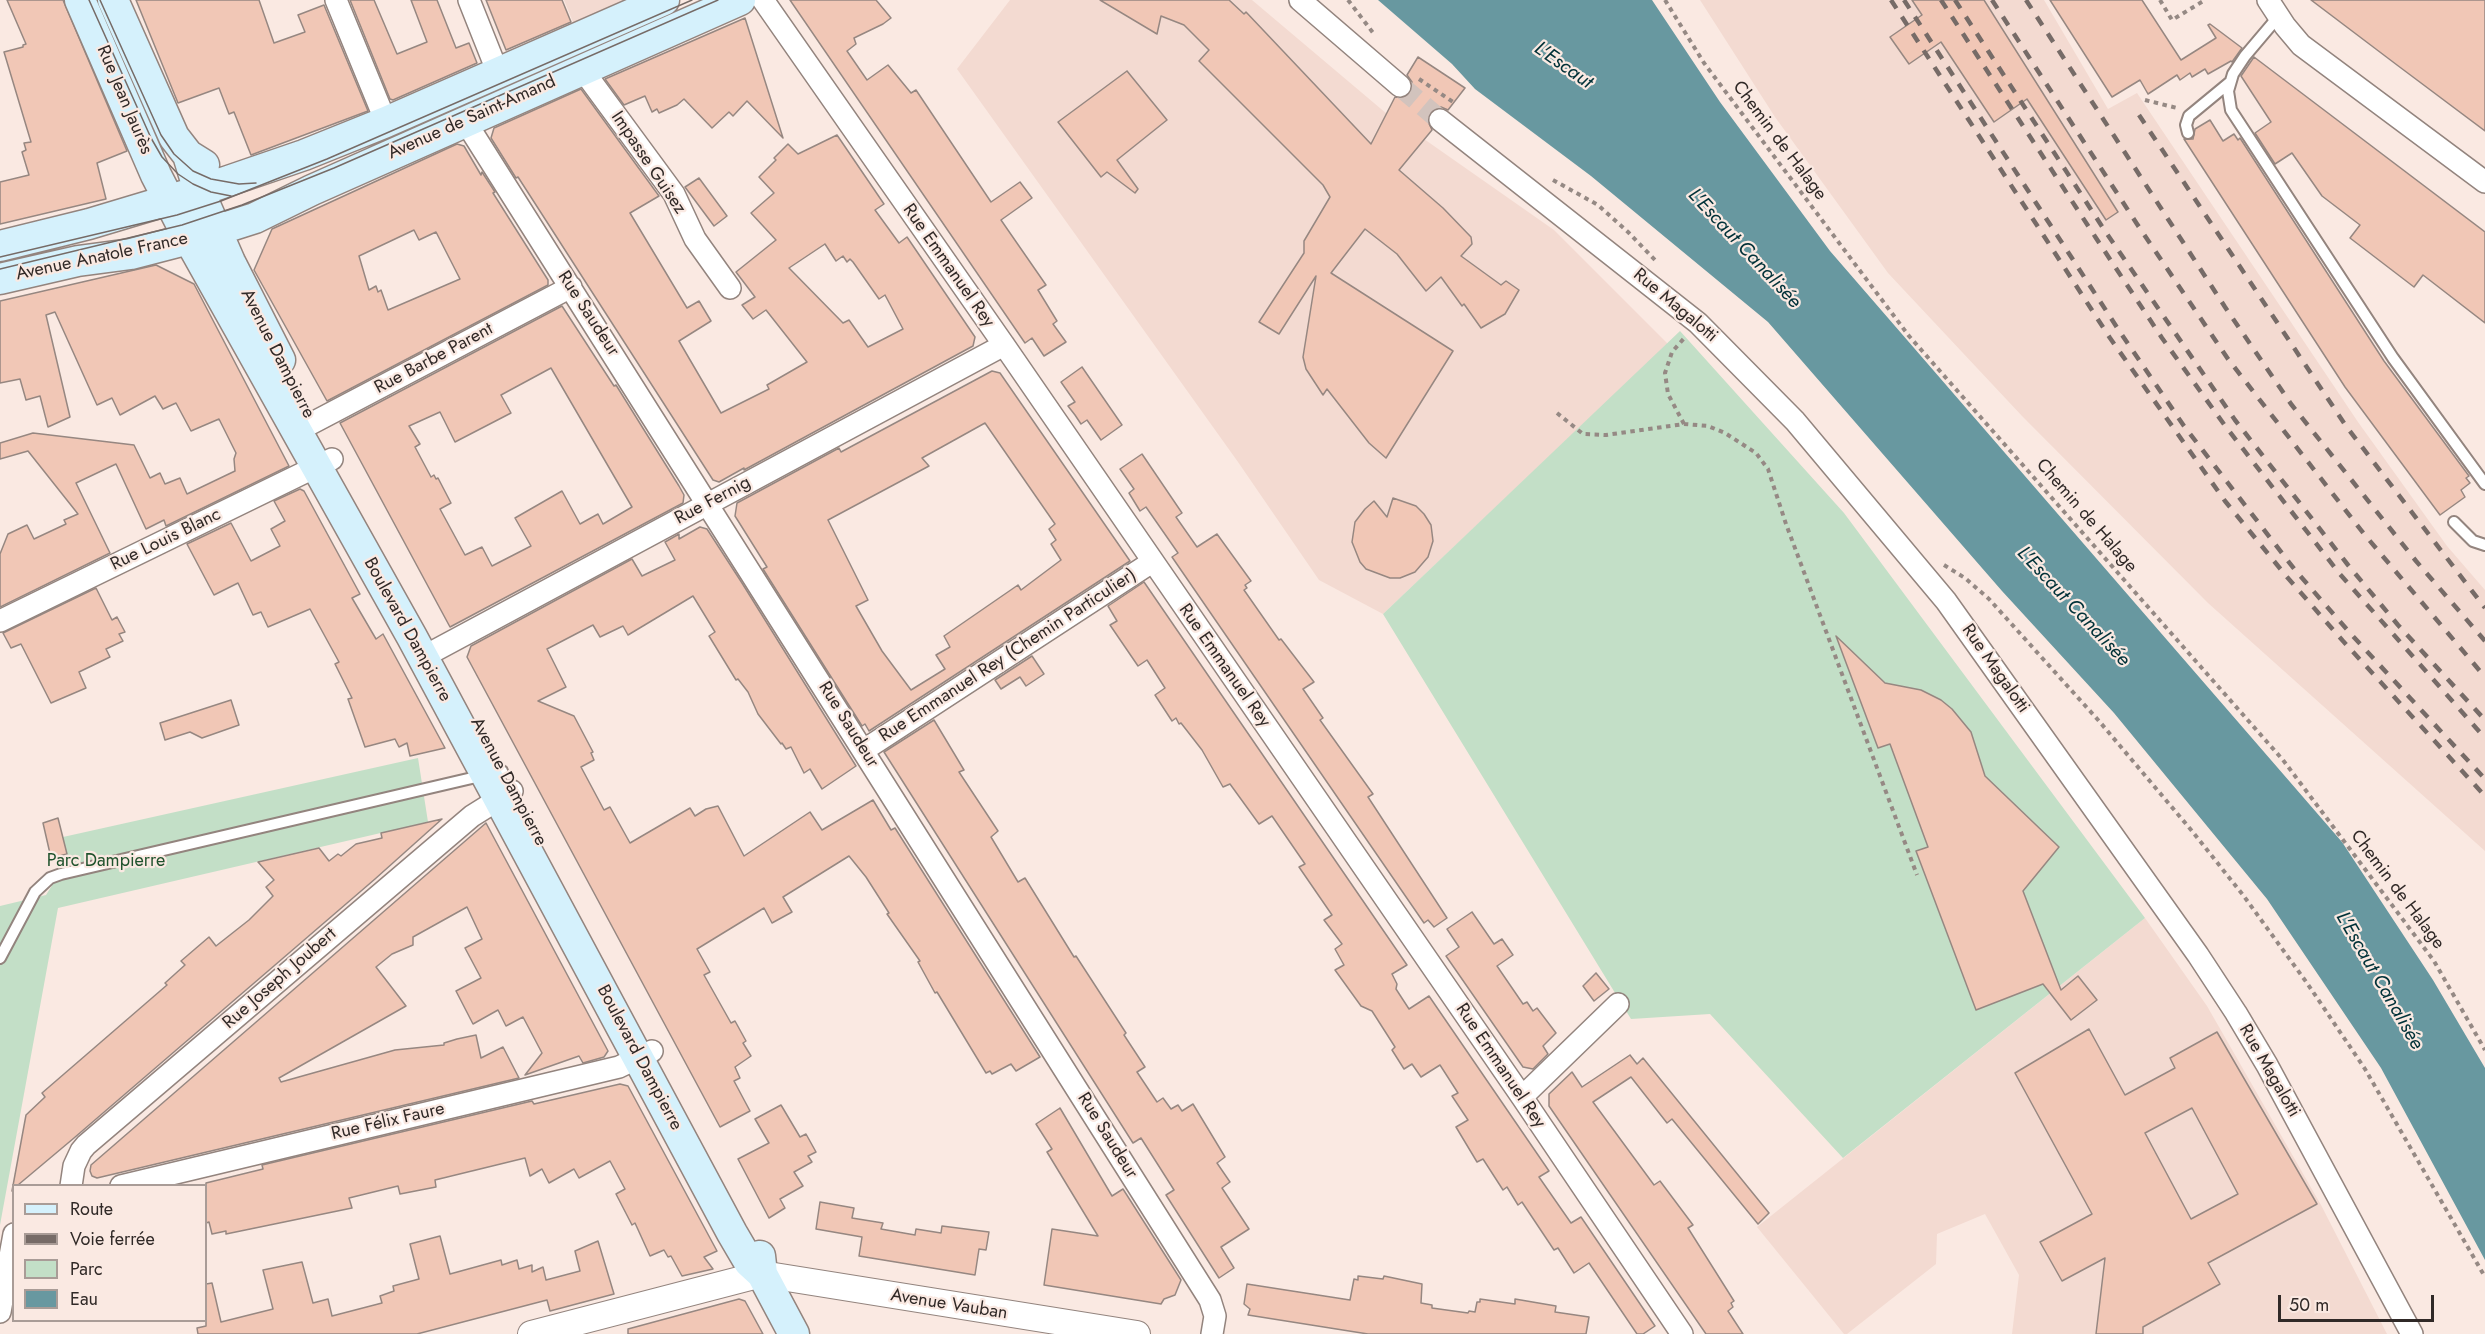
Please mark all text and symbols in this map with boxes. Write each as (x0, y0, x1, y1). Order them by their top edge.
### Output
water label: L'Escaut (1529, 37, 1597, 95)
street label: Rue Jean Jaurès (91, 42, 157, 158)
street label: Avenue de Saint-Amand (385, 71, 559, 165)
street label: Chemin de Halage (1727, 77, 1831, 205)
street label: Impasse Guisez (606, 108, 690, 218)
water label: L'Escaut Canalisée (1682, 184, 1806, 314)
street label: Rue Emmanuel Rey (897, 200, 999, 332)
street label: Avenue Anatole France (14, 228, 190, 286)
street label: Rue Magalotti (1628, 264, 1722, 348)
street label: Rue Saudeur (552, 267, 624, 361)
street label: Avenue Dampierre (235, 286, 319, 422)
street label: Rue Barbe Parent (371, 319, 497, 399)
street label: Chemin de Halage (2031, 455, 2141, 577)
street label: Rue Fernig (672, 472, 754, 530)
street label: Rue Louis Blanc (107, 504, 225, 576)
water label: L'Escaut Canalisée (2011, 542, 2135, 672)
street label: Boulevard Dampierre (358, 554, 456, 706)
street label: Rue Emmanuel Rey (Chemin Particulier) (875, 565, 1141, 747)
street label: Rue Emmanuel Rey (1173, 600, 1275, 732)
street label: Rue Magalotti (1956, 620, 2034, 718)
street label: Rue Saudeur (813, 678, 883, 772)
street label: Avenue Dampierre (465, 714, 551, 850)
street label: Chemin de Halage (2345, 826, 2449, 954)
park label: Parc Dampierre (47, 851, 165, 873)
water label: L'Escaut Canalisée (2330, 908, 2428, 1054)
street label: Rue Joseph Joubert (219, 924, 341, 1034)
street label: Boulevard Dampierre (592, 982, 686, 1134)
street label: Rue Emmanuel Rey (1450, 1000, 1550, 1132)
street label: Rue Magalotti (2234, 1021, 2304, 1121)
street label: Rue Saudeur (1072, 1089, 1142, 1183)
street label: Rue Félix Faure (329, 1098, 447, 1146)
legend (12, 1184, 207, 1322)
text: Route (70, 1196, 113, 1222)
text: Voie ferrée (70, 1226, 155, 1252)
text: Parc (70, 1256, 103, 1282)
scale bar (2281, 1283, 2437, 1321)
street label: Avenue Vauban (889, 1285, 1009, 1325)
text: Eau (70, 1286, 98, 1312)
text: 50 m (2289, 1292, 2329, 1318)

